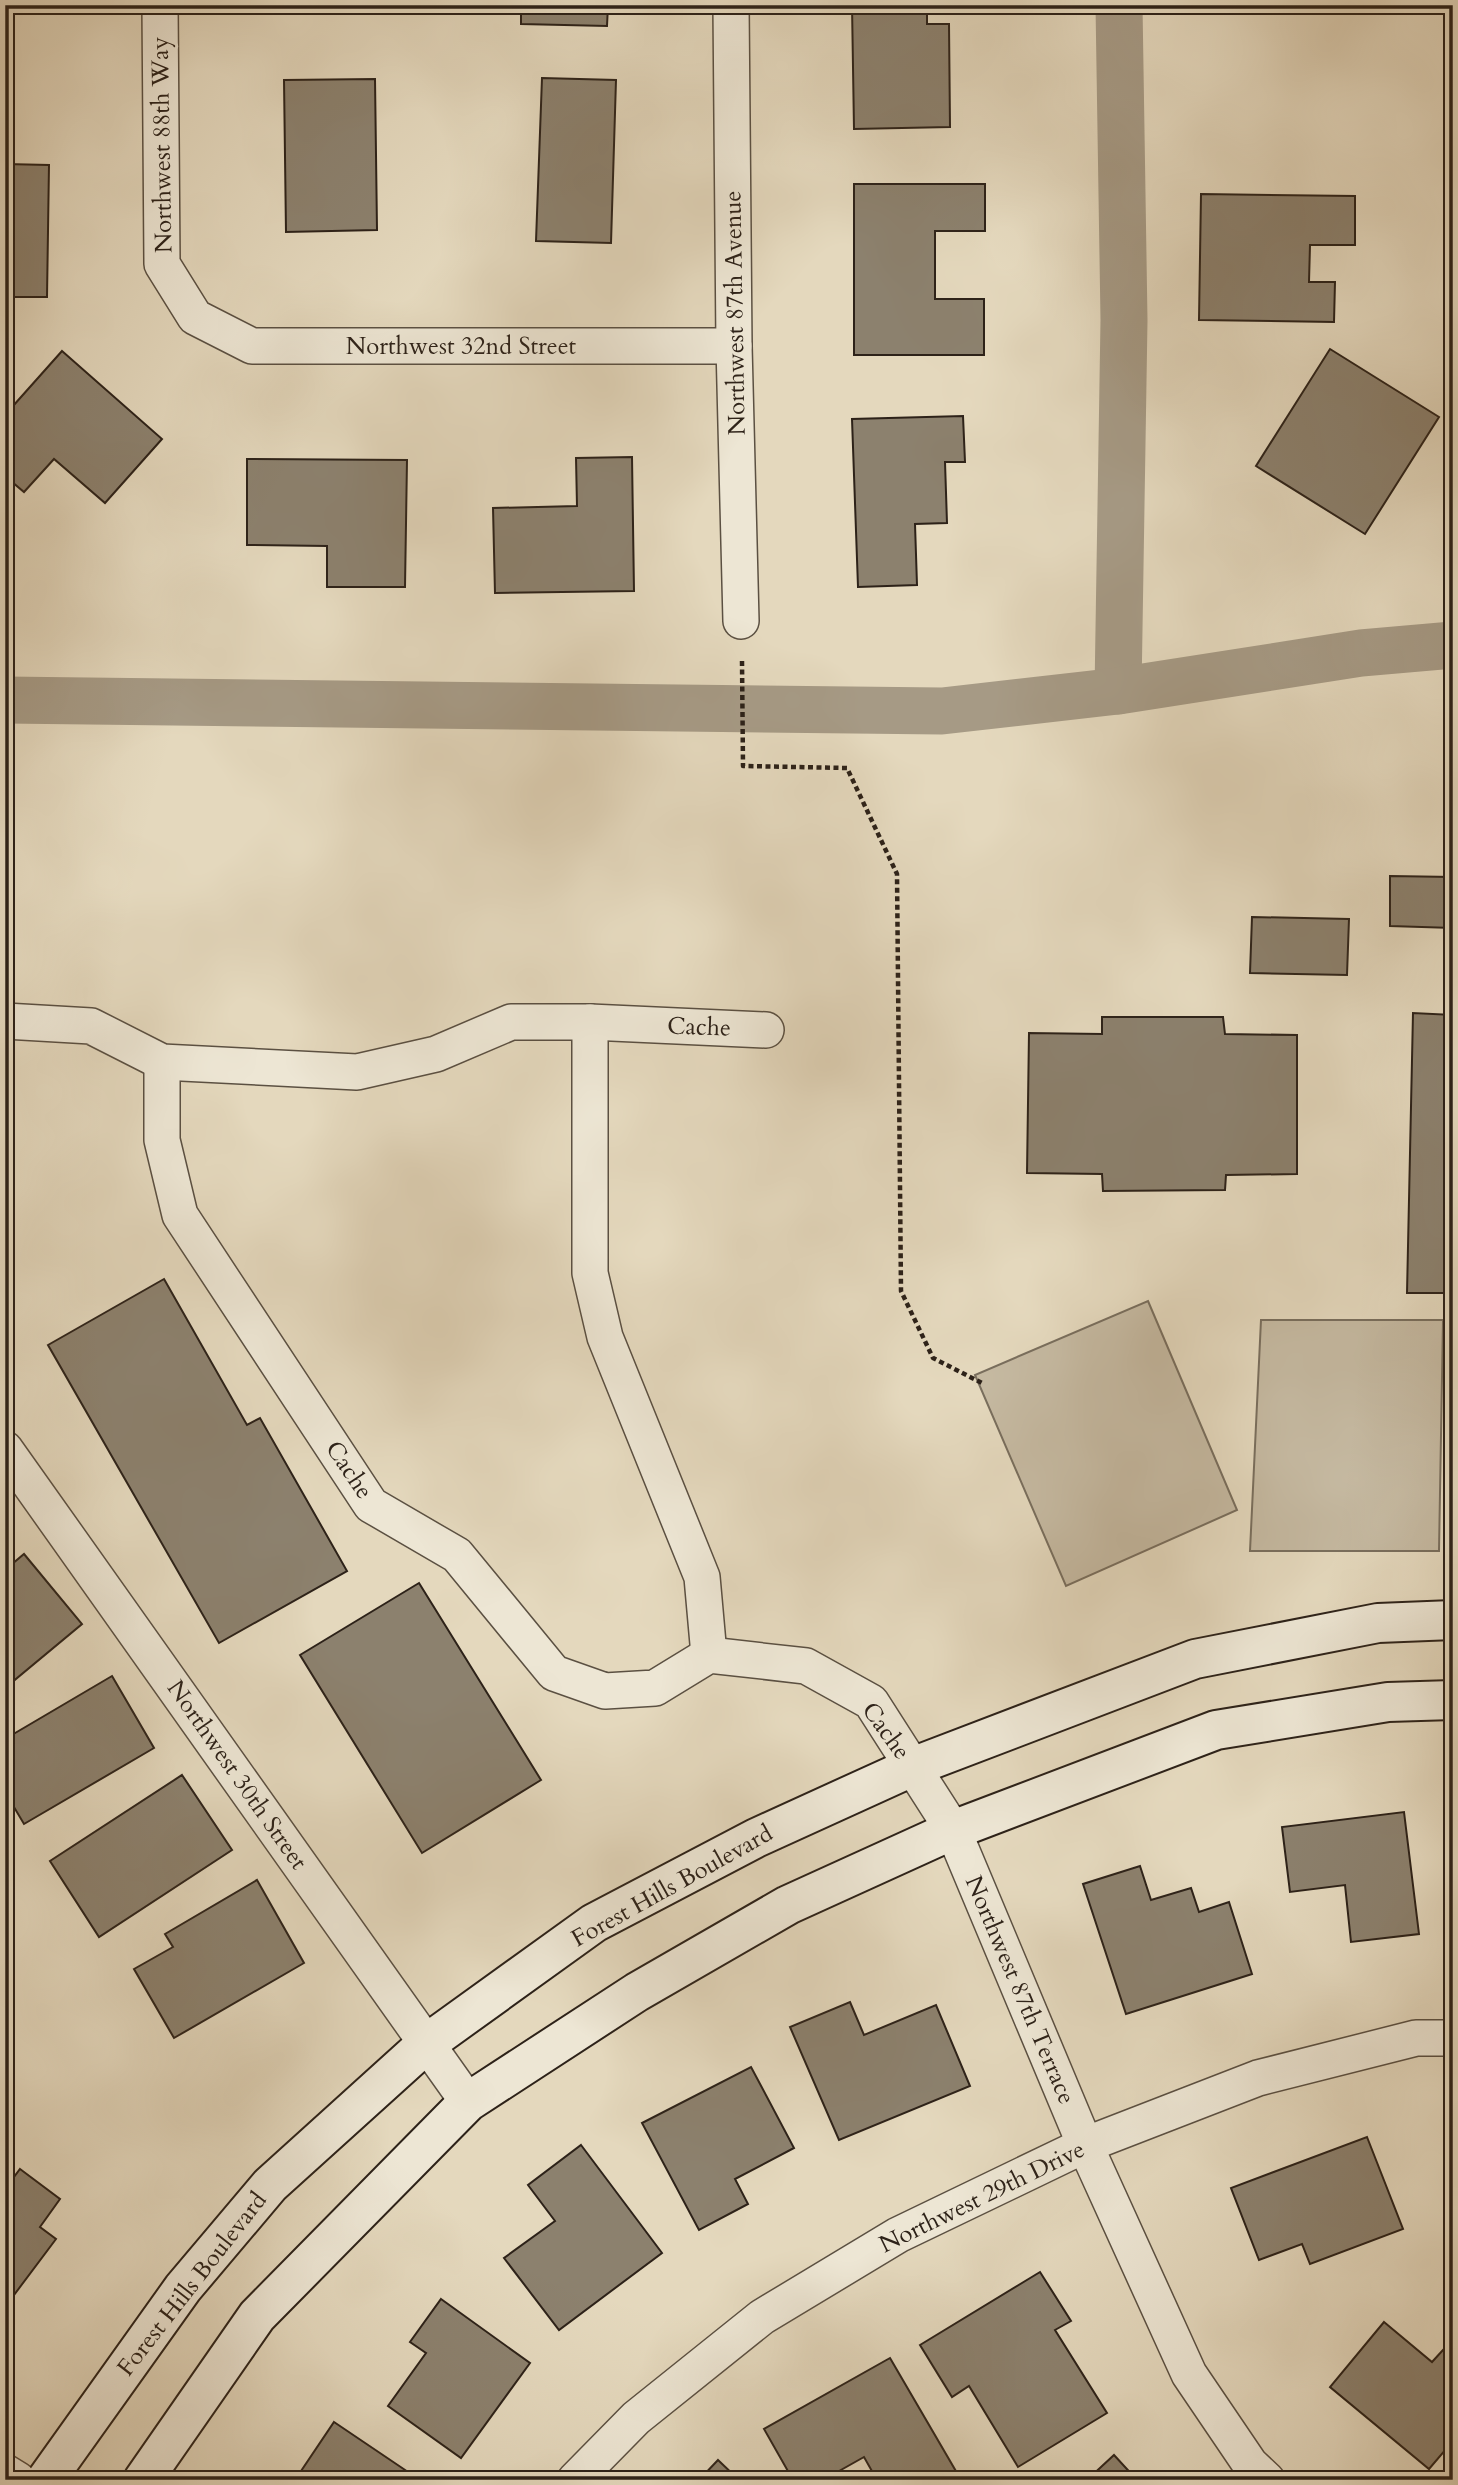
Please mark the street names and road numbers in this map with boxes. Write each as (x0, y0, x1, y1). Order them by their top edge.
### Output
street label: Northwest 88th Way (144, 36, 180, 254)
street label: Northwest 87th Avenue (716, 190, 754, 436)
street label: Northwest 32nd Street (346, 330, 577, 363)
street label: Cache (667, 1009, 731, 1045)
street label: Cache (317, 1434, 381, 1506)
street label: Northwest 30th Street (159, 1674, 315, 1877)
street label: Cache (854, 1696, 918, 1766)
street label: Forest Hills Boulevard (565, 1817, 779, 1955)
street label: Northwest 87th Terrace (957, 1871, 1083, 2109)
street label: Northwest 29th Drive (874, 2133, 1090, 2261)
street label: Forest Hills Boulevard (110, 2185, 275, 2383)

